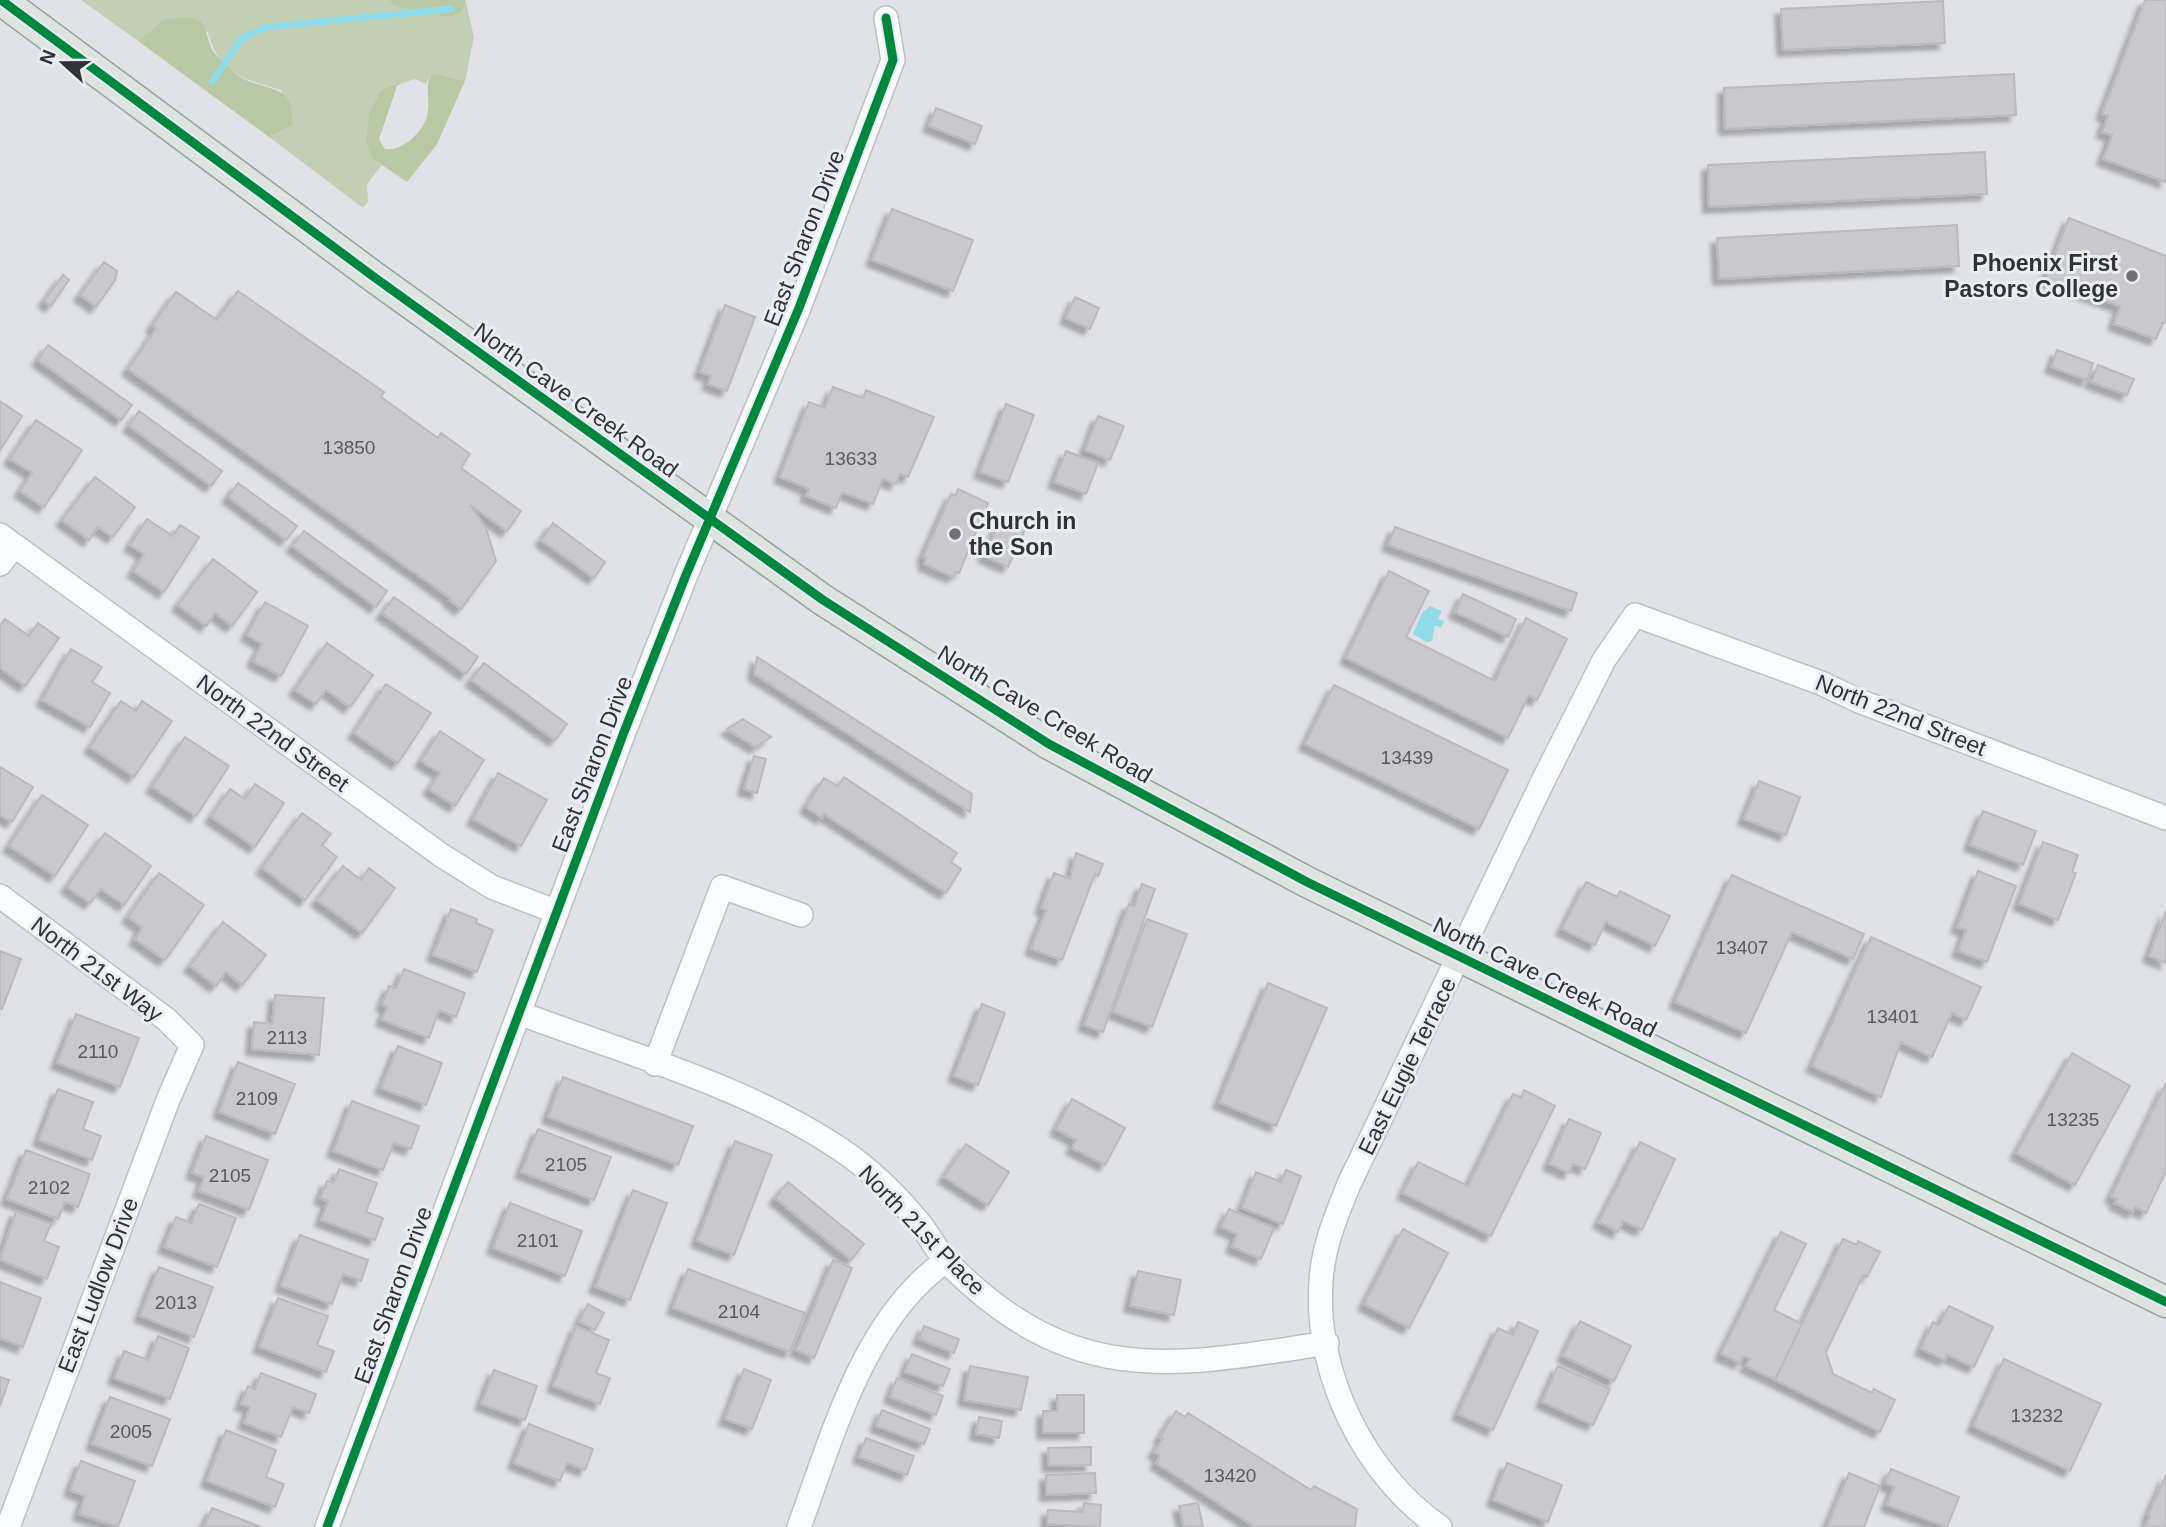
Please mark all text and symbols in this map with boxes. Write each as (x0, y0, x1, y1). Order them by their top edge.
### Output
north arrow (28, 28, 98, 98)
text: N (35, 47, 60, 67)
street label: East Sharon Drive (758, 146, 850, 330)
place label: Phoenix First Pastors College (1944, 250, 2118, 302)
marker: Phoenix First Pastors College (2124, 268, 2140, 284)
street label: North Cave Creek Road (469, 317, 683, 483)
house number: 13850 (323, 437, 375, 458)
house number: 13633 (825, 448, 877, 469)
place label: Church in the Son (969, 508, 1076, 560)
marker: Church in the Son (947, 526, 963, 542)
street label: North Cave Creek Road (933, 640, 1157, 788)
street label: North 22nd Street (192, 669, 355, 797)
street label: North 22nd Street (1812, 669, 1991, 761)
street label: East Sharon Drive (546, 672, 638, 856)
house number: 13439 (1381, 747, 1433, 768)
street label: North 21st Way (26, 911, 168, 1027)
street label: North Cave Creek Road (1429, 912, 1661, 1042)
house number: 13407 (1716, 937, 1768, 958)
street label: East Eugie Terrace (1353, 973, 1461, 1159)
house number: 13401 (1867, 1006, 1919, 1027)
house number: 2113 (267, 1027, 307, 1048)
house number: 2110 (78, 1041, 118, 1062)
house number: 2109 (236, 1088, 278, 1109)
house number: 13235 (2047, 1109, 2099, 1130)
house number: 2105 (545, 1154, 587, 1175)
street label: North 21st Place (854, 1160, 990, 1300)
house number: 2105 (209, 1165, 251, 1186)
house number: 2102 (28, 1177, 70, 1198)
street label: East Ludlow Drive (53, 1194, 143, 1376)
street label: East Sharon Drive (349, 1203, 437, 1387)
house number: 2101 (517, 1230, 559, 1251)
house number: 2013 (155, 1292, 197, 1313)
house number: 2104 (718, 1301, 761, 1322)
house number: 13232 (2011, 1405, 2063, 1426)
house number: 2005 (110, 1421, 152, 1442)
house number: 13420 (1204, 1465, 1256, 1486)

